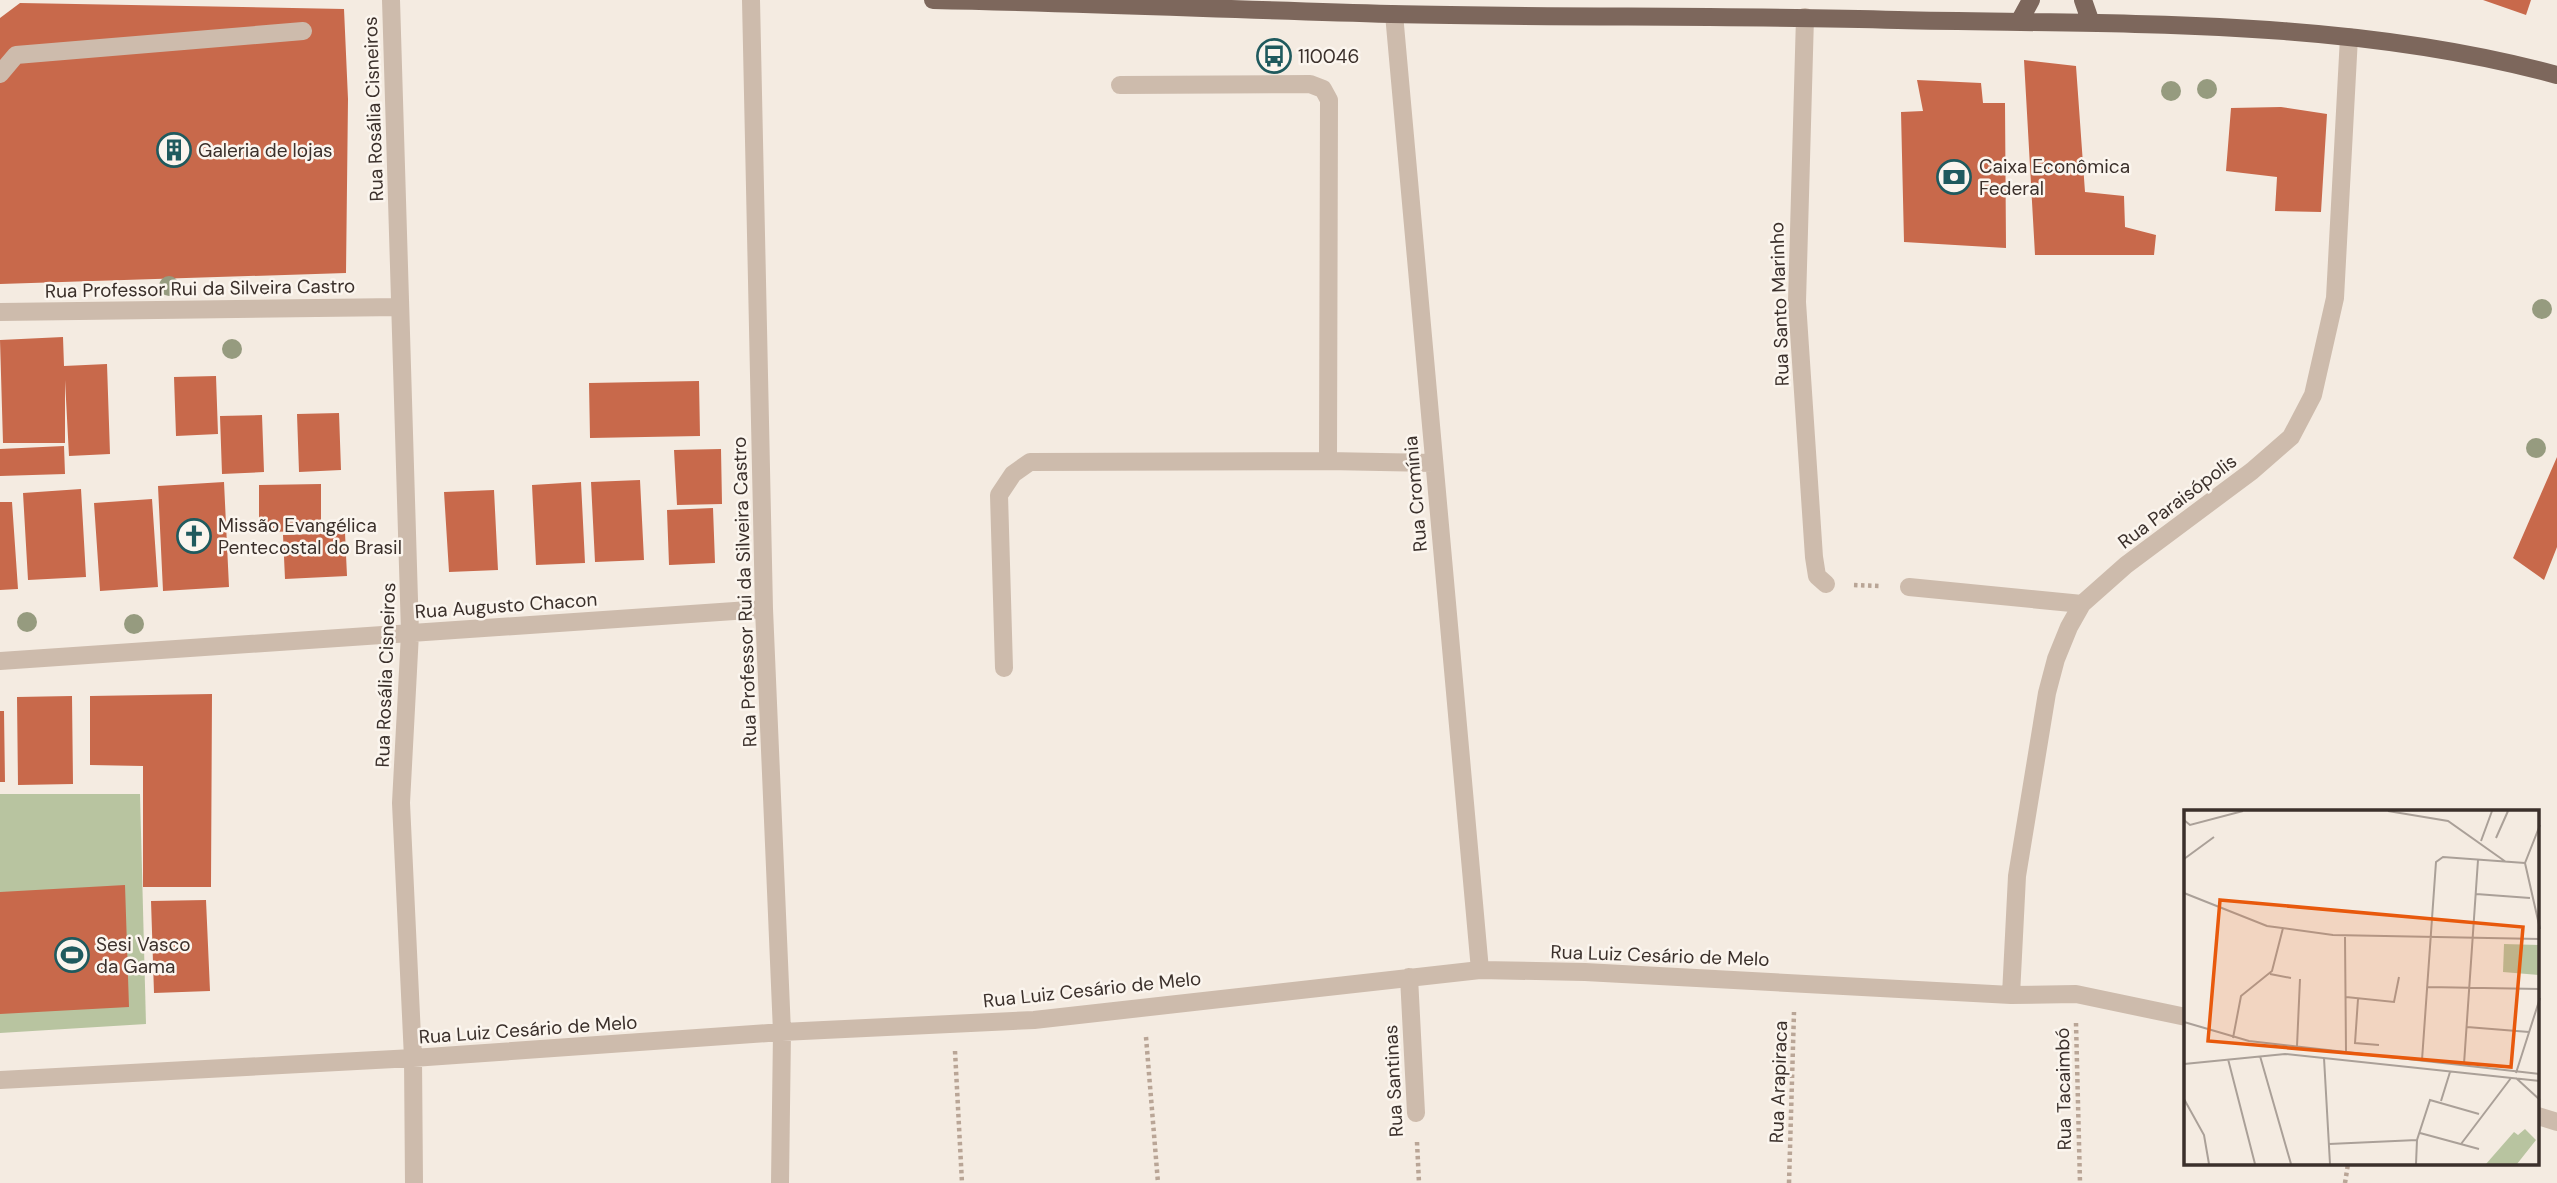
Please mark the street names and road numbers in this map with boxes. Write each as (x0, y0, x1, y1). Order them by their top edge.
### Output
street label: Rua Rosália Cisneiros (358, 16, 389, 202)
street label: Rua Santo Marinho (1764, 221, 1795, 387)
street label: Rua Professor Rui da Silveira Castro (45, 273, 355, 304)
street label: Rua Cromínia (1398, 435, 1433, 553)
street label: Rua Professor Rui da Silveira Castro (727, 436, 762, 748)
street label: Rua Paraisópolis (2113, 448, 2242, 554)
street label: Rua Rosália Cisneiros (370, 582, 401, 768)
street label: Rua Augusto Chacon (414, 587, 598, 624)
street label: Rua Luiz Cesário de Melo (1550, 939, 1770, 972)
street label: Rua Luiz Cesário de Melo (982, 966, 1202, 1013)
street label: Rua Luiz Cesário de Melo (418, 1009, 638, 1050)
street label: Rua Arapiraca (1764, 1020, 1793, 1144)
street label: Rua Santinas (1378, 1024, 1409, 1138)
street label: Rua Tacaimbó (2050, 1027, 2077, 1151)

